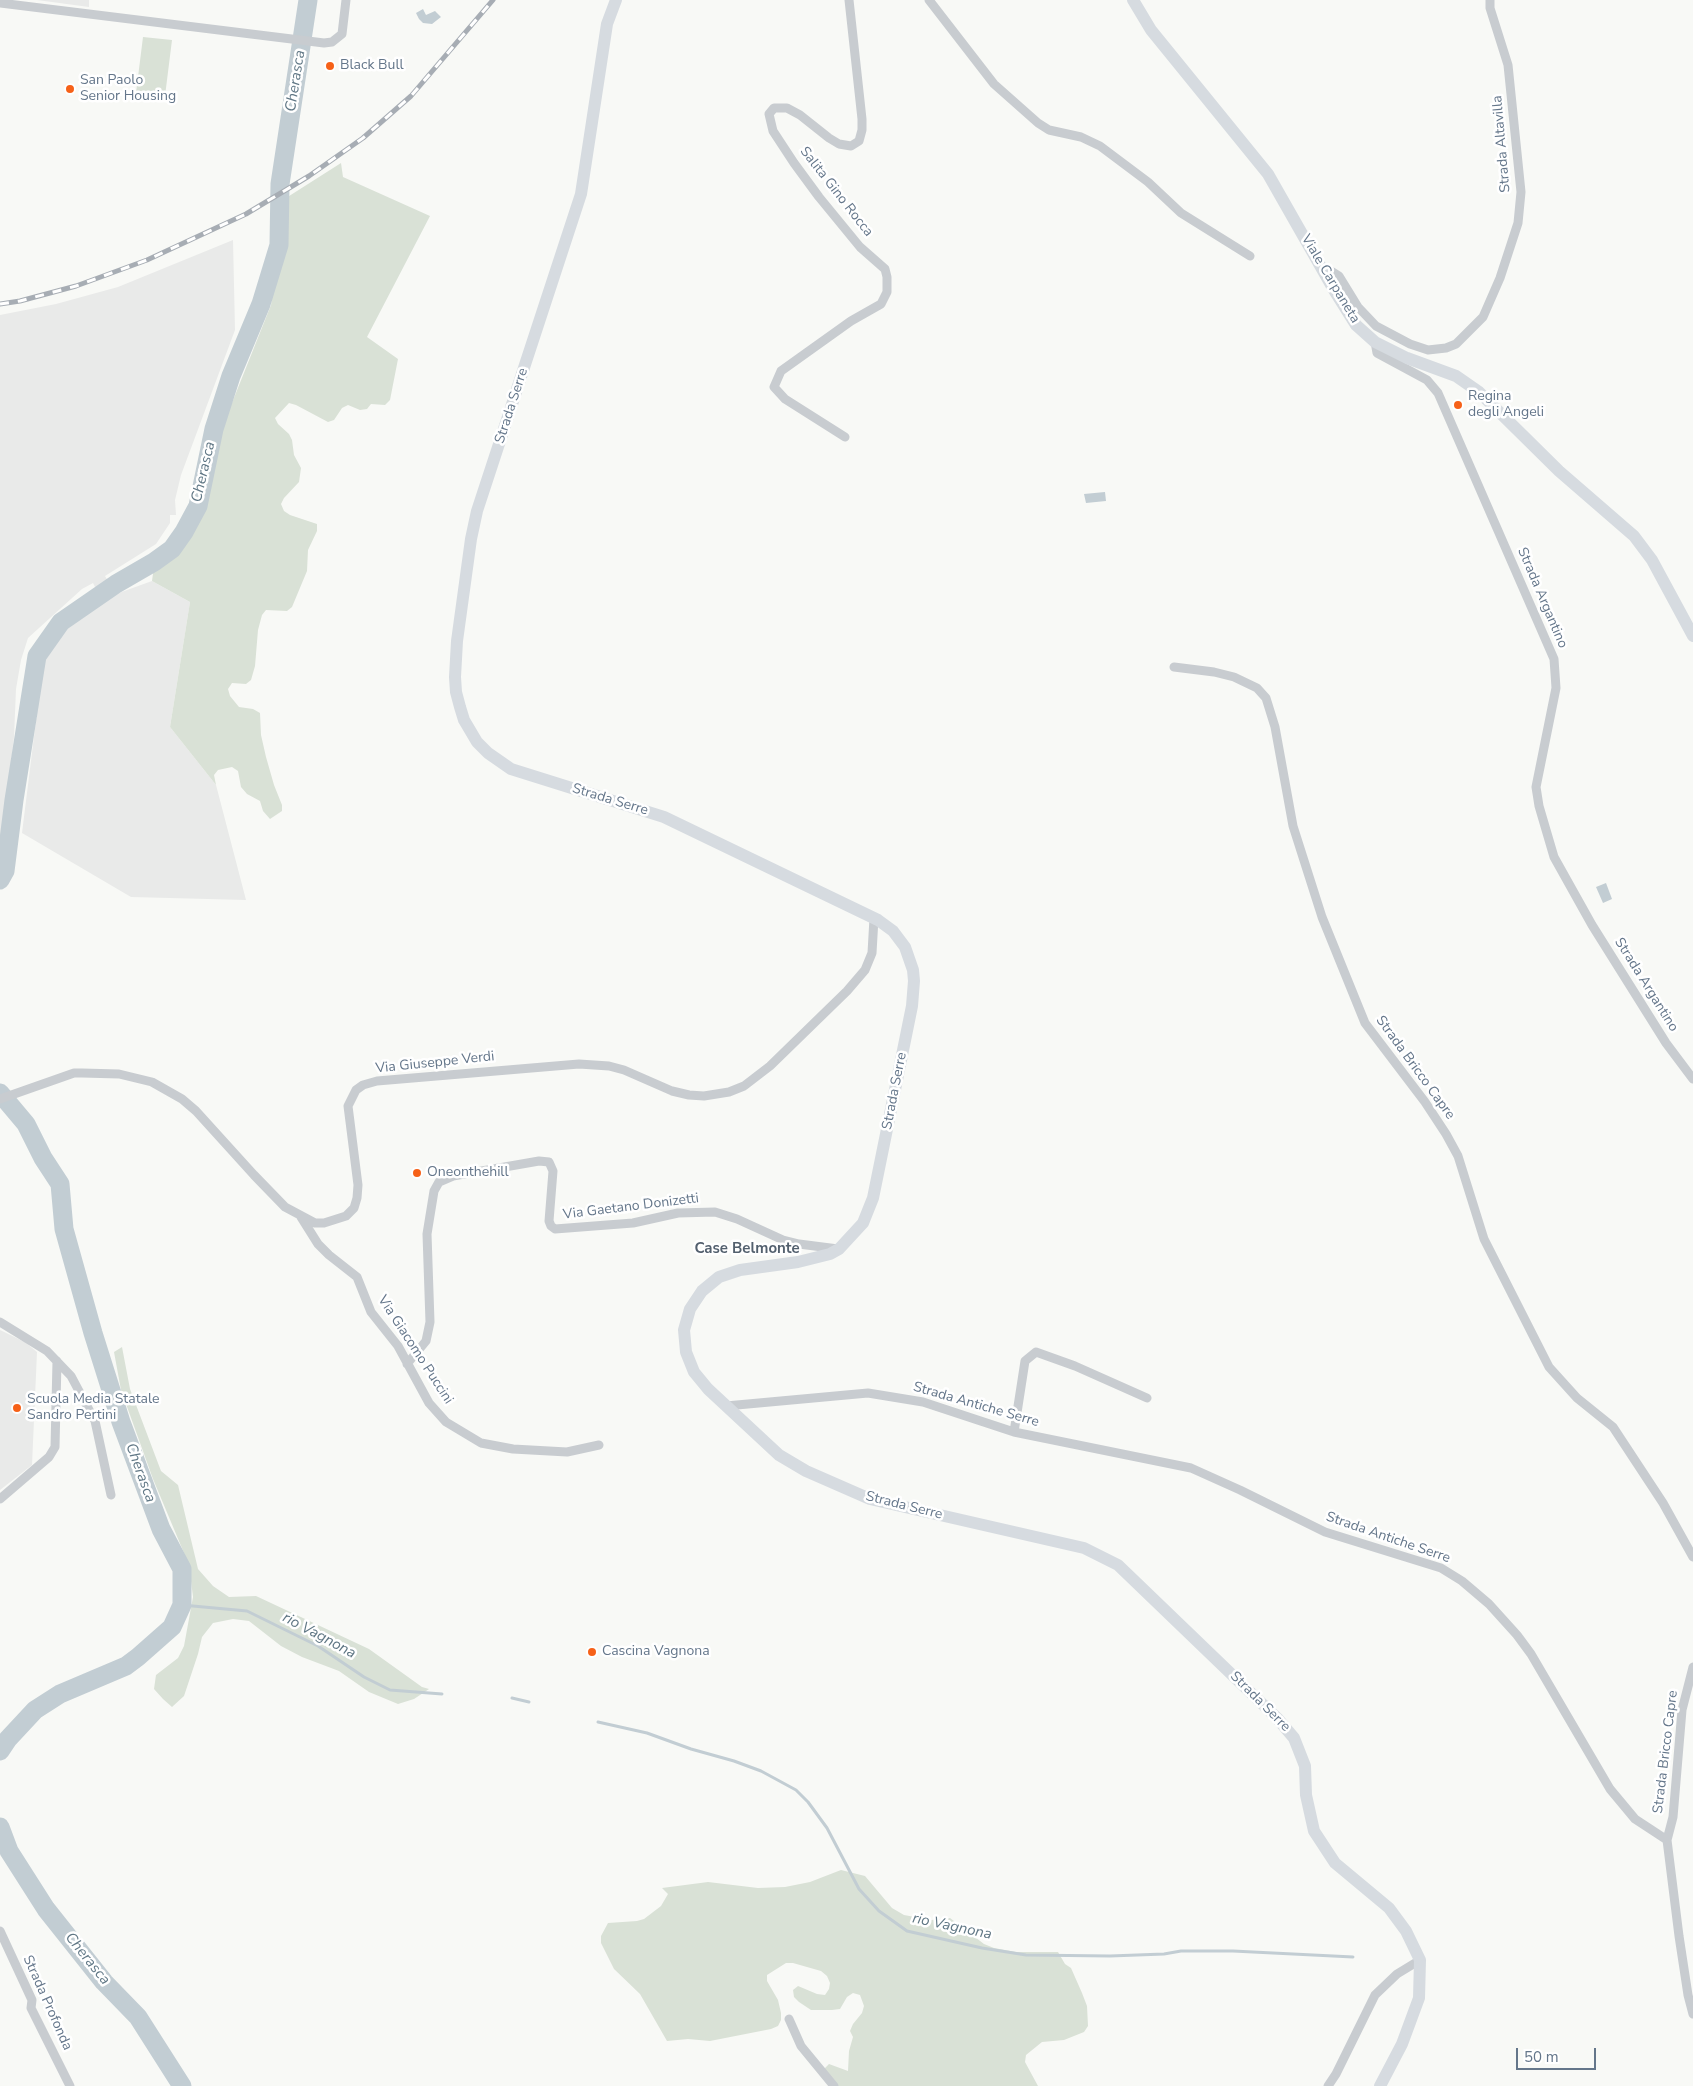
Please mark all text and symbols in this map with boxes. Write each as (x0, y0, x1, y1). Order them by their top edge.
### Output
water label: Cherasca (282, 49, 310, 113)
place label: Black Bull (340, 58, 404, 74)
marker: Black Bull (324, 60, 336, 72)
place label: San Paolo Senior Housing (80, 73, 176, 105)
marker: San Paolo Senior Housing (64, 83, 76, 95)
street label: Strada Altavilla (1489, 95, 1515, 193)
street label: Salita Gino Rocca (796, 144, 876, 240)
street label: Viale Carpaneta (1297, 232, 1363, 326)
street label: Strada Serre (492, 366, 532, 446)
place label: Regina degli Angeli (1468, 389, 1544, 422)
marker: Regina degli Angeli (1452, 399, 1464, 411)
water label: Cherasca (188, 440, 220, 504)
street label: Strada Argantino (1513, 545, 1571, 651)
street label: Strada Serre (570, 780, 650, 820)
street label: Strada Argantino (1610, 935, 1682, 1035)
street label: Strada Bricco Capre (1372, 1013, 1458, 1123)
street label: Via Giuseppe Verdi (375, 1048, 495, 1078)
street label: Strada Serre (879, 1051, 911, 1131)
place label: Oneonthehill (427, 1165, 509, 1181)
marker: Oneonthehill (411, 1167, 423, 1179)
street label: Via Gaetano Donizetti (562, 1190, 700, 1224)
district label: Case Belmonte (694, 1240, 800, 1258)
street label: Via Giacomo Puccini (374, 1293, 456, 1407)
street label: Strada Antiche Serre (911, 1379, 1041, 1431)
place label: Scuola Media Statale Sandro Pertini (27, 1392, 159, 1424)
marker: Scuola Media Statale Sandro Pertini (11, 1402, 23, 1414)
water label: Cherasca (121, 1441, 159, 1505)
street label: Strada Serre (864, 1488, 944, 1524)
street label: Strada Antiche Serre (1324, 1509, 1452, 1567)
water label: rio Vagnona (279, 1609, 359, 1663)
place label: Cascina Vagnona (602, 1644, 710, 1660)
marker: Cascina Vagnona (586, 1646, 598, 1658)
street label: Strada Serre (1226, 1668, 1294, 1736)
street label: Strada Bricco Capre (1650, 1689, 1682, 1815)
water label: rio Vagnona (911, 1910, 993, 1944)
water label: Cherasca (61, 1929, 113, 1989)
street label: Strada Profonda (19, 1953, 75, 2053)
scale bar (1518, 2038, 1598, 2070)
text: 50 m (1524, 2047, 1559, 2067)

